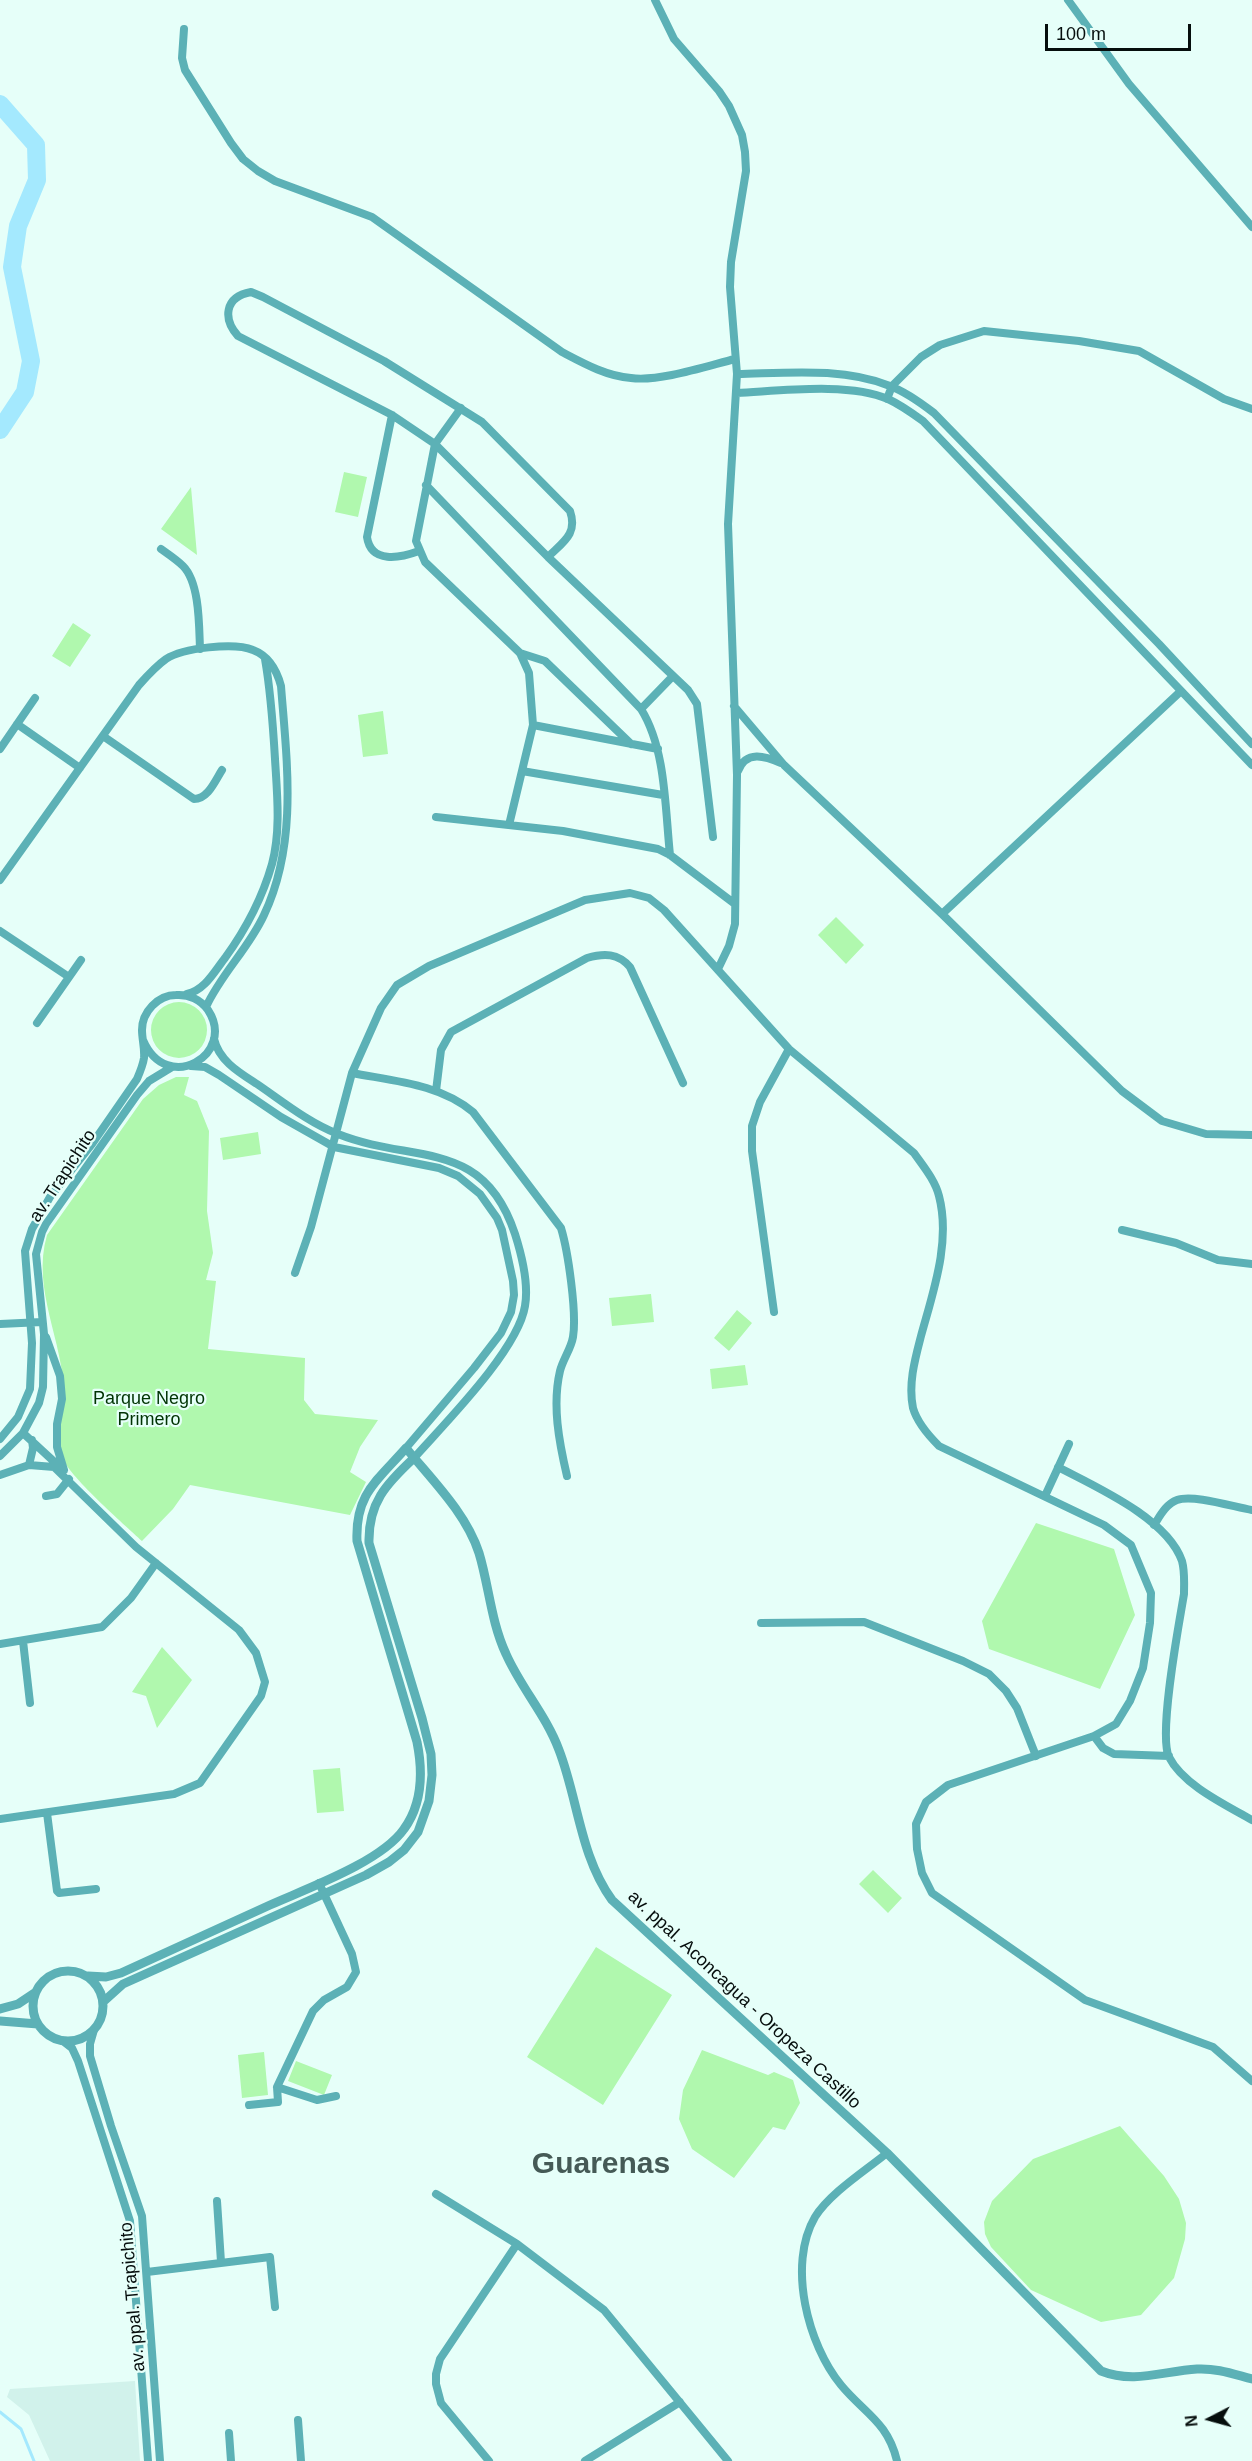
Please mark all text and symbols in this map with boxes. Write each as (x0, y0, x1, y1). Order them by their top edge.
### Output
scale bar (1048, 12, 1194, 50)
text: 100 m (1056, 24, 1106, 44)
street label: av. Trapichito (25, 1126, 101, 1226)
park label: Parque Negro Primero (93, 1388, 205, 1430)
street label: av. ppal. Aconcagua - Oropeza Castillo (623, 1886, 865, 2114)
district label: Guarenas (532, 2147, 670, 2183)
street label: av. ppal. Trapichito (116, 2221, 150, 2373)
north arrow (1180, 2389, 1240, 2449)
text: N (1183, 2414, 1201, 2428)

